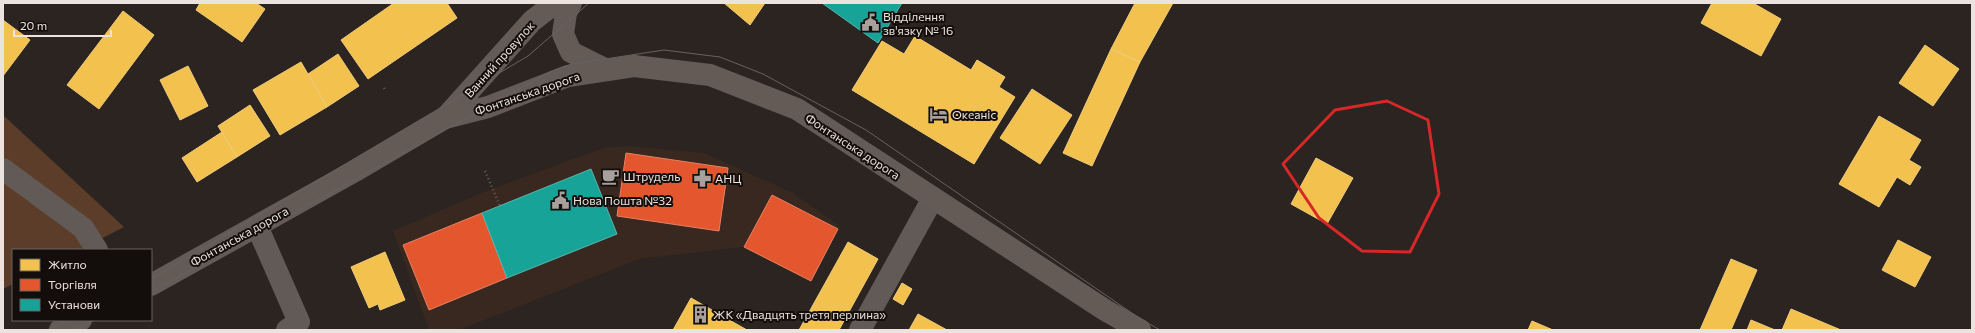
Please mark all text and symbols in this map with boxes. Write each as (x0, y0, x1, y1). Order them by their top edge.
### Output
place label: Відділення зв'язку № 16 (883, 9, 953, 37)
scale bar (14, 12, 111, 38)
public building icon: Відділення зв'язку № 16 (860, 13, 880, 33)
text: 20 m (20, 18, 47, 32)
street label: Ванний провулок (461, 18, 537, 100)
street label: Фонтанська дорога (473, 68, 581, 118)
hotel icon: Океаніс (929, 104, 949, 124)
place label: Океаніс (952, 107, 996, 121)
street label: Фонтанська дорога (803, 110, 903, 182)
cafe icon: Штрудель (600, 166, 620, 186)
pharmacy icon: АНЦ (692, 168, 712, 188)
place label: Штрудель (623, 169, 680, 183)
place label: АНЦ (715, 171, 741, 185)
public building icon: Нова Пошта №32 (550, 190, 570, 210)
place label: Нова Пошта №32 (573, 193, 672, 207)
street label: Фонтанська дорога (188, 203, 290, 269)
legend (12, 249, 152, 321)
text: Житло (48, 257, 87, 271)
text: Торгівля (48, 277, 97, 291)
text: Установи (48, 297, 100, 311)
building icon: ЖК «Двадцять третя перлина» (690, 304, 710, 324)
place label: ЖК «Двадцять третя перлина» (713, 307, 886, 321)

